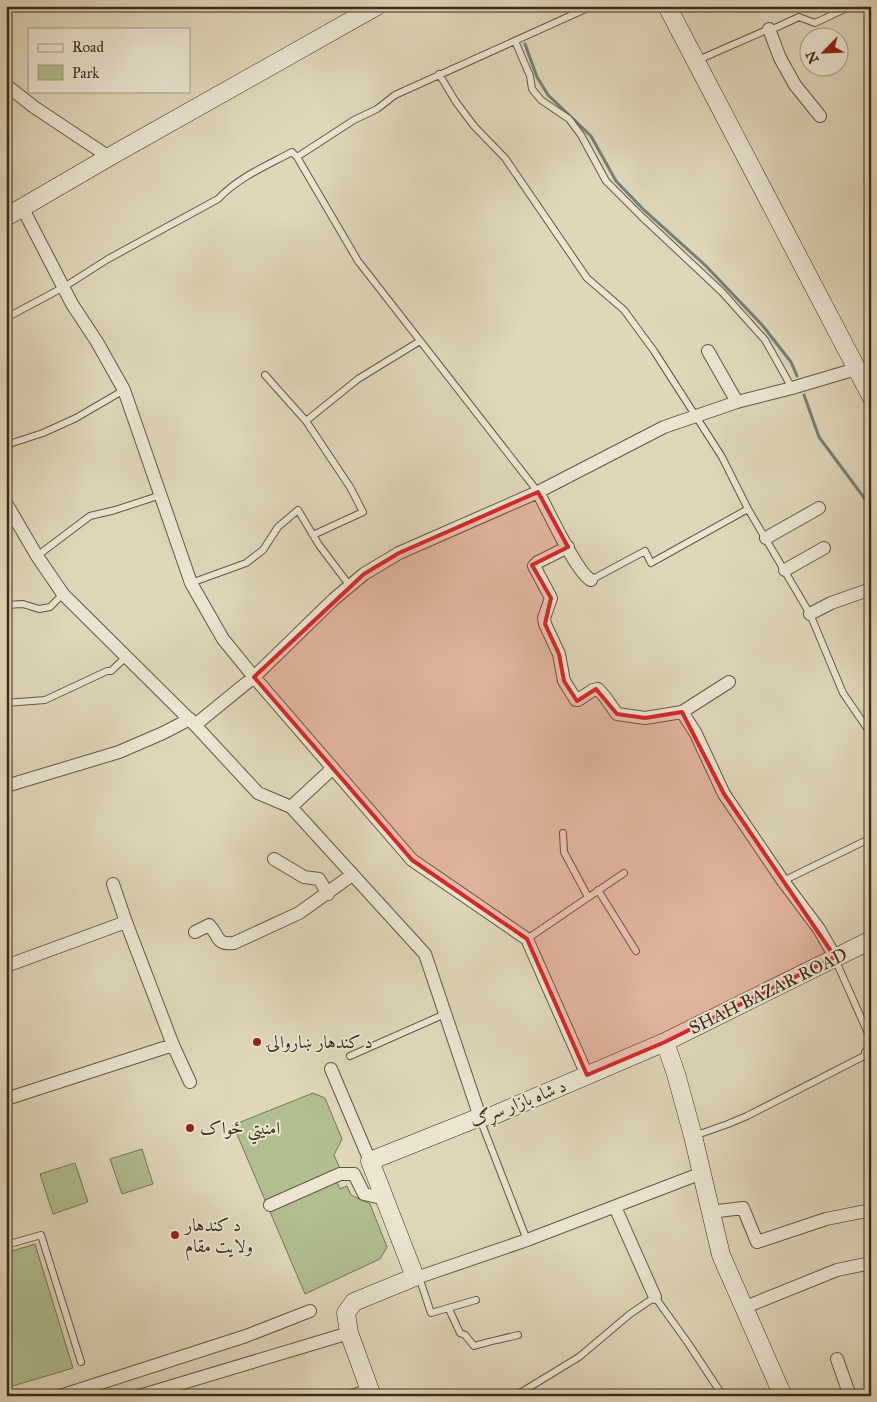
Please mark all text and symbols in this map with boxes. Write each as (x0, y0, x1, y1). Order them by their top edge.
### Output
legend (28, 28, 190, 92)
north arrow (800, 28, 850, 78)
text: Road (72, 38, 104, 56)
text: N (802, 48, 823, 66)
text: Park (72, 64, 99, 82)
street label: SHAH BAZAR ROAD (685, 943, 851, 1039)
place label: د کندهار ښاروالۍ (266, 1031, 373, 1053)
marker: د کندهار ښاروالۍ (251, 1036, 263, 1048)
street label: د شاه بازار سړګ (467, 1075, 570, 1134)
place label: امنيتي ځواک (200, 1117, 280, 1145)
marker: امنيتي ځواک (184, 1122, 196, 1134)
place label: د کندهار ولايت مقام (183, 1214, 253, 1262)
marker: د کندهار ولايت مقام (169, 1229, 181, 1241)

